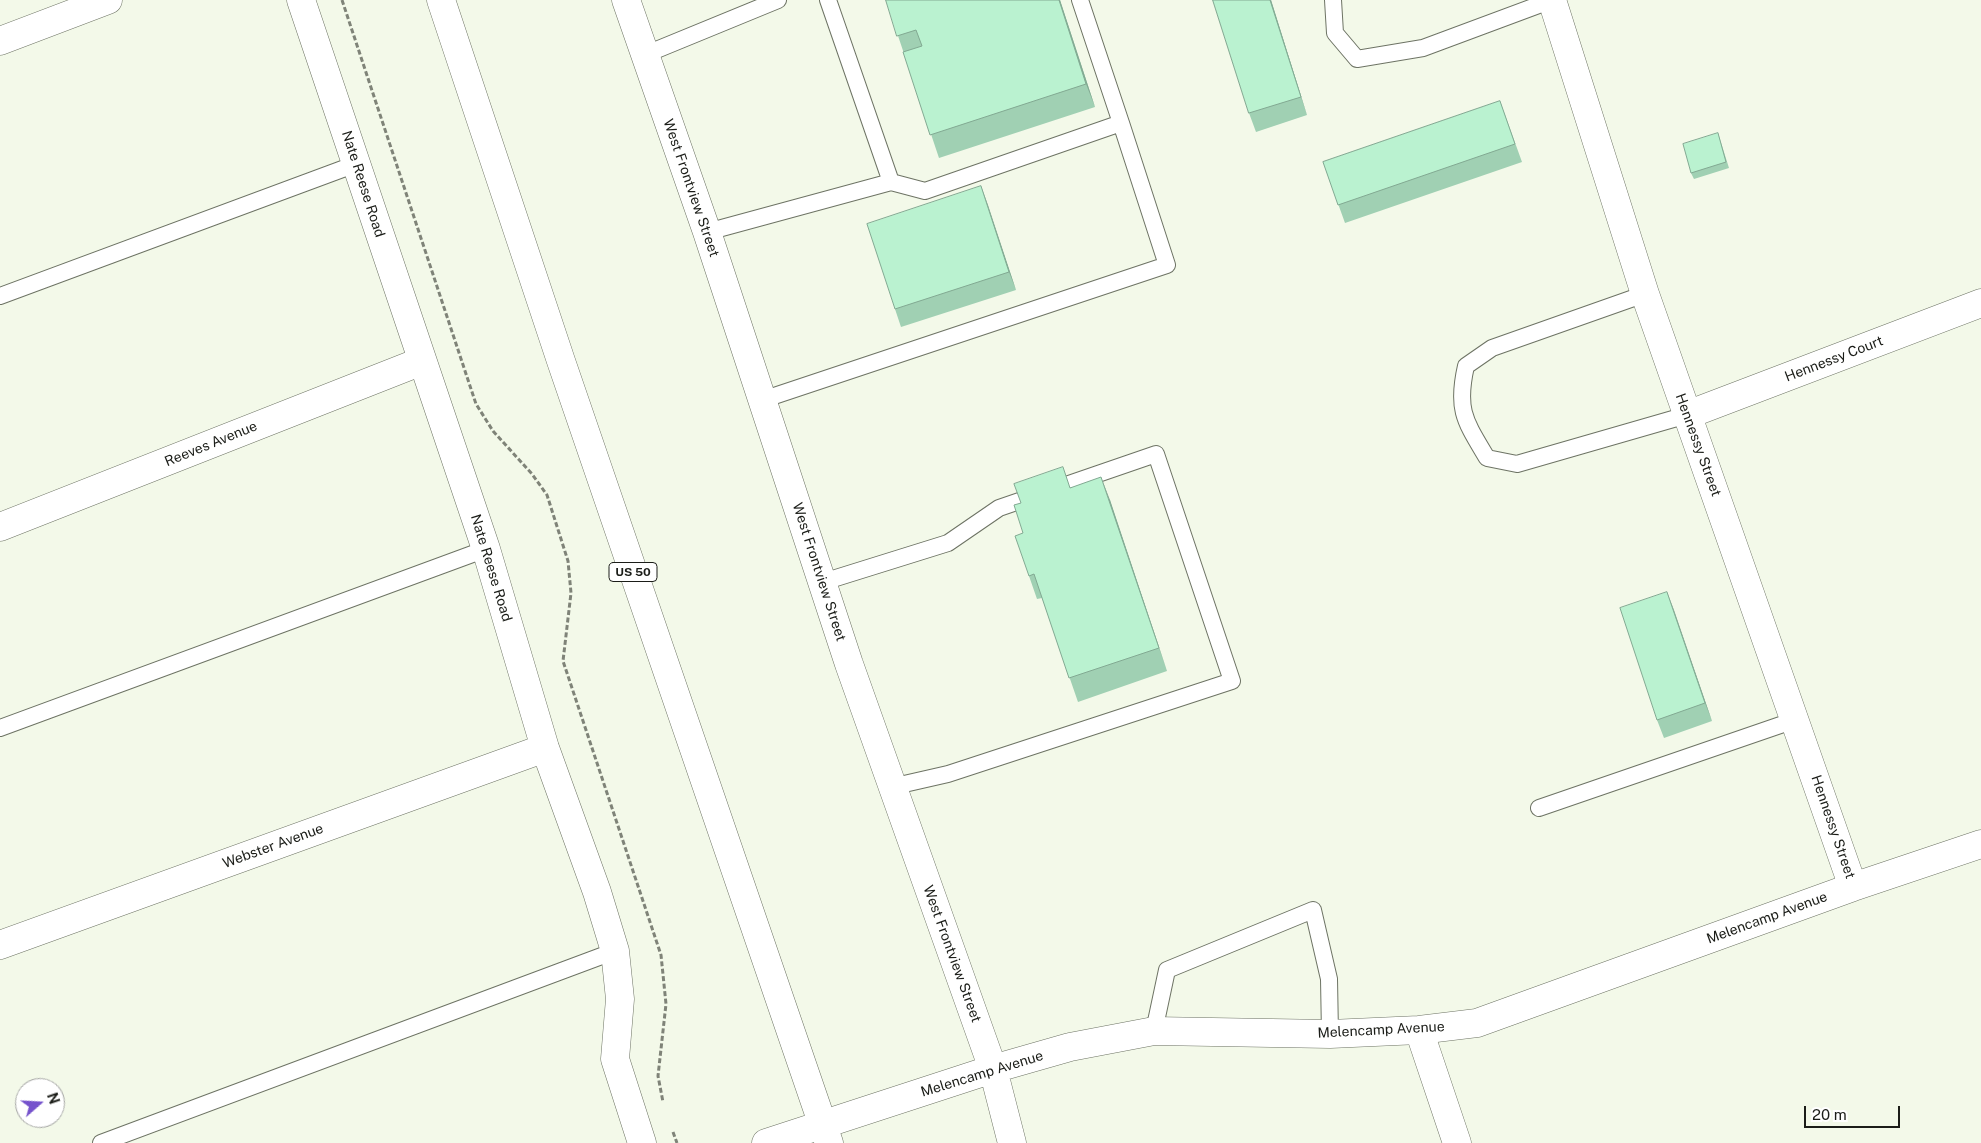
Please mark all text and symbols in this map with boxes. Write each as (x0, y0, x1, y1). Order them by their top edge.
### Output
street label: West Frontview Street (659, 117, 723, 259)
street label: Nate Reese Road (338, 129, 388, 239)
street label: Hennessy Court (1782, 333, 1886, 385)
street label: Hennessy Street (1672, 391, 1724, 499)
street label: Reeves Avenue (162, 418, 260, 470)
street label: West Frontview Street (789, 501, 849, 643)
street label: Nate Reese Road (467, 512, 515, 624)
road number: US 50 (609, 562, 657, 582)
street label: Hennessy Street (1807, 773, 1859, 881)
street label: Webster Avenue (220, 820, 326, 872)
street label: West Frontview Street (919, 883, 985, 1025)
street label: Melencamp Avenue (1704, 888, 1830, 948)
street label: Melencamp Avenue (1317, 1018, 1445, 1042)
street label: Melencamp Avenue (919, 1047, 1045, 1101)
north arrow (15, 1078, 65, 1128)
text: N (44, 1091, 63, 1106)
scale bar (1806, 1096, 1902, 1128)
text: 20 m (1812, 1106, 1847, 1123)

